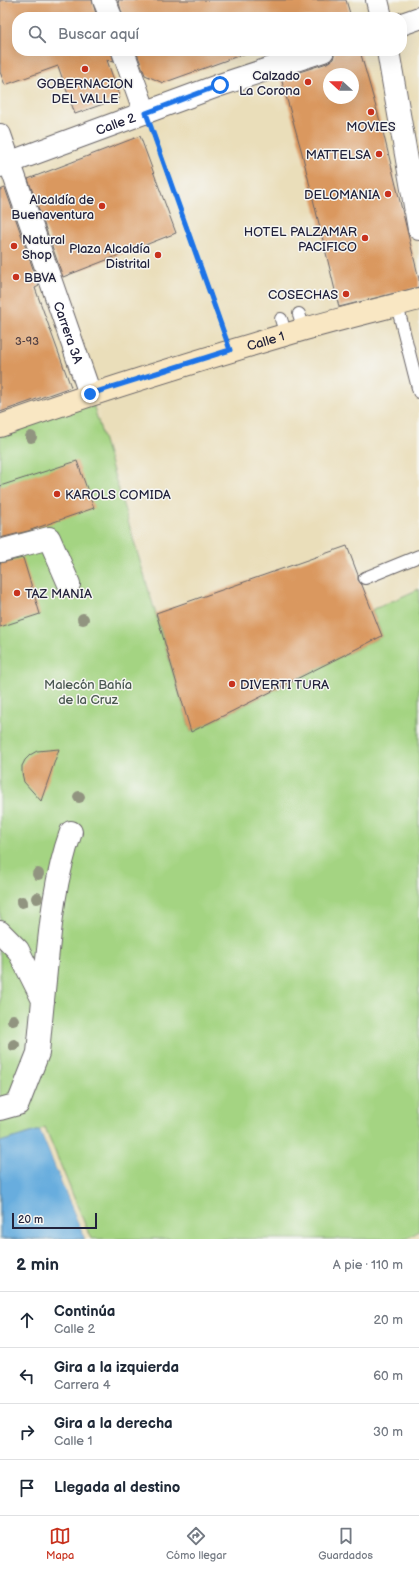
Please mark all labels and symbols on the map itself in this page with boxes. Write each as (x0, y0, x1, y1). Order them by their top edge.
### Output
marker: GOBERNACION DEL VALLE (80, 64, 90, 74)
place label: Calzado La Corona (239, 68, 300, 99)
north arrow (323, 68, 359, 104)
place label: GOBERNACION DEL VALLE (37, 76, 133, 107)
route start (211, 76, 229, 94)
marker: Calzado La Corona (303, 77, 313, 87)
marker: MOVIES (366, 107, 376, 117)
street label: Calle 2 (94, 110, 138, 139)
place label: MOVIES (346, 119, 396, 135)
place label: MATTELSA (306, 147, 371, 163)
marker: MATTELSA (374, 149, 384, 159)
place label: DELOMANIA (304, 187, 380, 203)
marker: DELOMANIA (383, 189, 393, 199)
place label: Alcaldía de Buenaventura (11, 192, 94, 223)
marker: Alcaldía de Buenaventura (97, 201, 107, 211)
place label: HOTEL PALZAMAR PACIFICO (244, 224, 357, 255)
place label: Natural Shop (22, 232, 65, 263)
marker: HOTEL PALZAMAR PACIFICO (360, 233, 370, 243)
marker: Natural Shop (9, 241, 19, 251)
place label: Plaza Alcaldía Distrital (69, 241, 150, 272)
marker: Plaza Alcaldía Distrital (153, 250, 163, 260)
place label: BBVA (24, 270, 56, 286)
marker: BBVA (11, 272, 21, 282)
place label: COSECHAS (268, 287, 338, 303)
marker: COSECHAS (341, 289, 351, 299)
street label: Carrera 3A (49, 300, 86, 366)
street label: Calle 1 (245, 328, 287, 355)
house number: 3-93 (15, 335, 39, 348)
route end (81, 385, 99, 403)
place label: KAROLS COMIDA (65, 487, 171, 503)
marker: KAROLS COMIDA (52, 489, 62, 499)
place label: TAZ MANIA (25, 586, 92, 602)
marker: TAZ MANIA (12, 588, 22, 598)
park label: Malecón Bahía de la Cruz (44, 677, 132, 708)
place label: DIVERTI TURA (240, 677, 329, 693)
marker: DIVERTI TURA (227, 679, 237, 689)
scale bar (12, 1211, 97, 1230)

